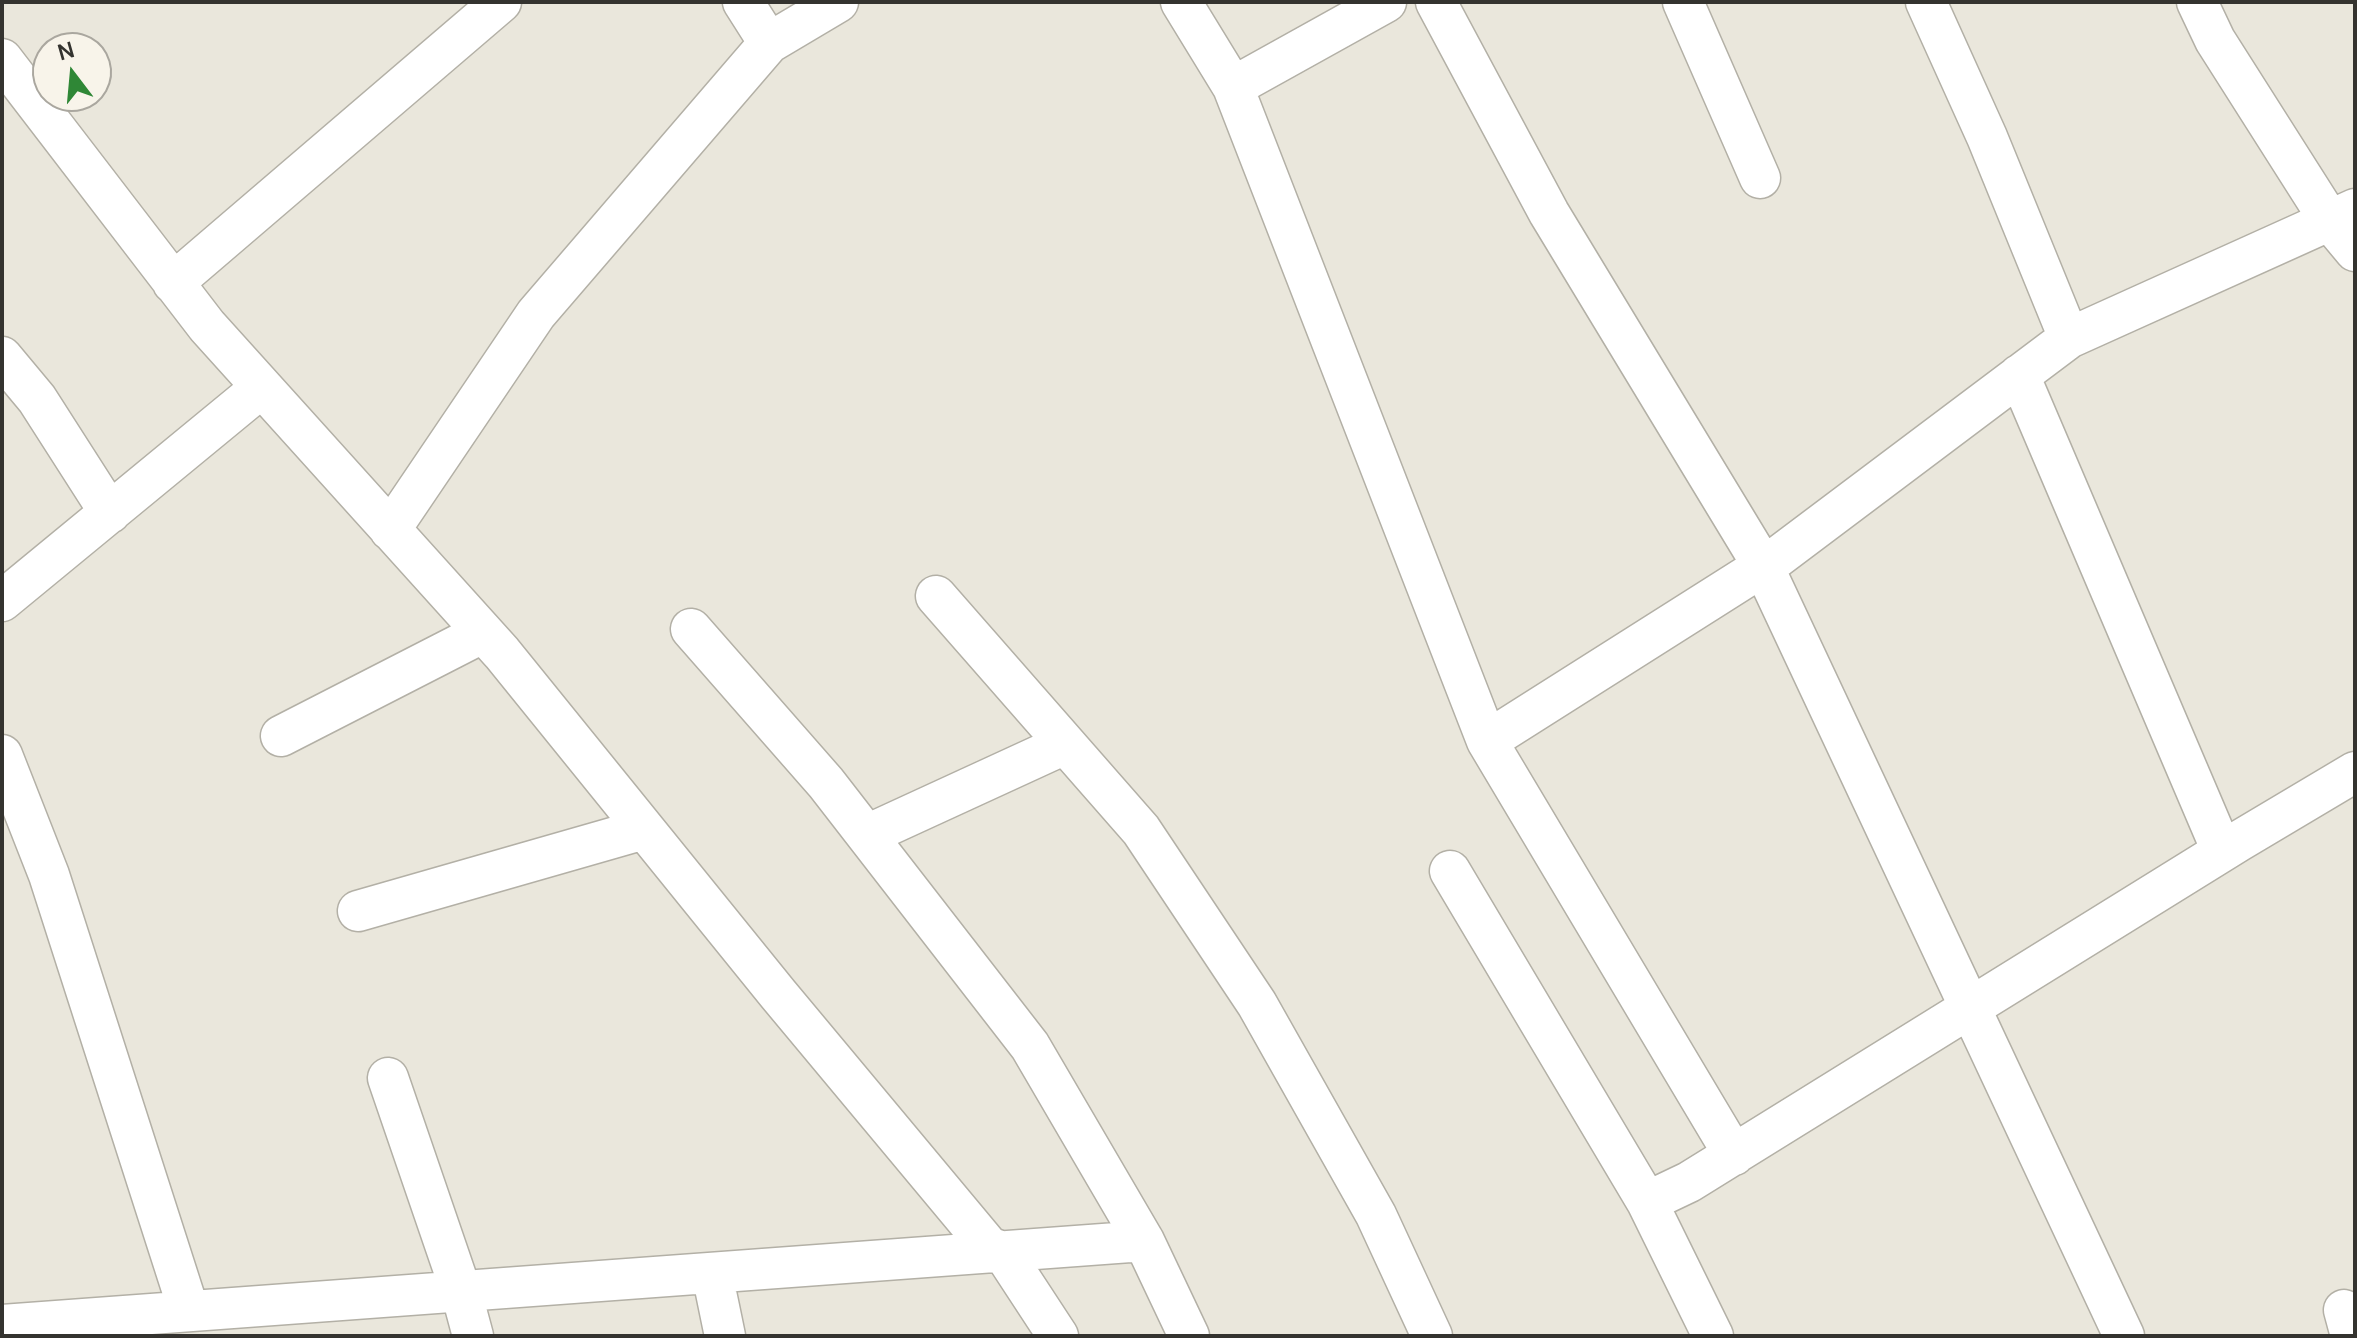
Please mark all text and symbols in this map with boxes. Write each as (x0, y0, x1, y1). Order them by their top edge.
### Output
north arrow (32, 32, 112, 112)
text: N (54, 34, 78, 67)

